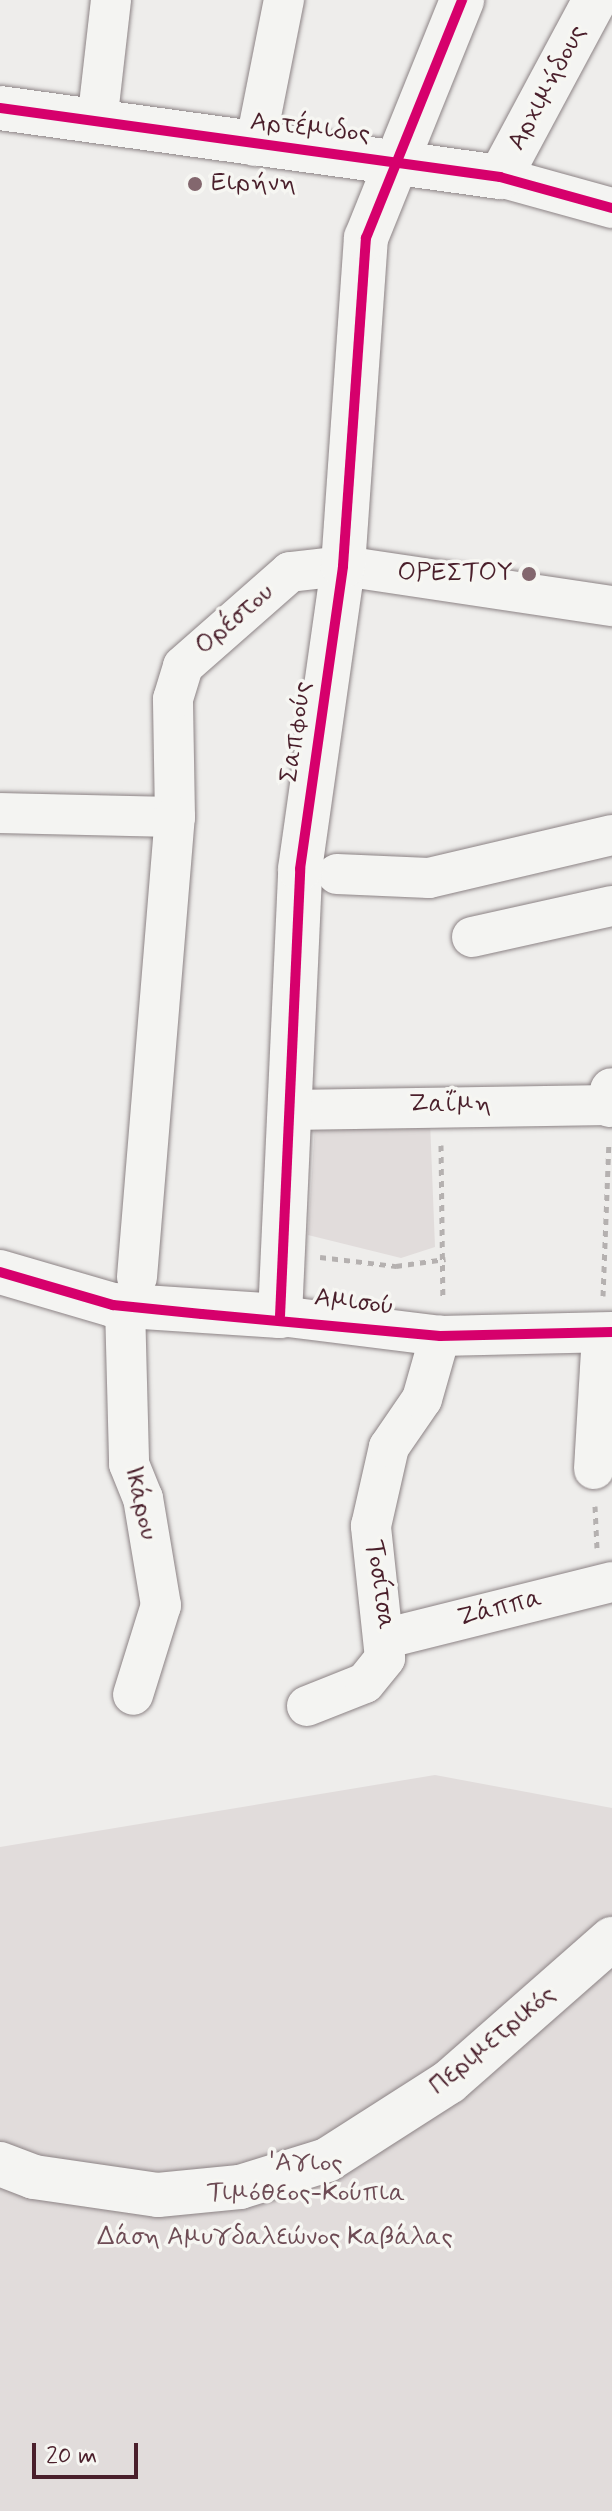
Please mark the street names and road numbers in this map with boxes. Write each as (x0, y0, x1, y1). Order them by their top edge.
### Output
street label: Αρχιμήδους (502, 20, 594, 156)
street label: Αρτέμιδος (248, 107, 372, 151)
street label: Ορέστου (189, 577, 281, 663)
street label: Σαπφούς (274, 679, 320, 785)
street label: Ζαΐμη (409, 1089, 491, 1121)
street label: Αμισού (312, 1283, 396, 1323)
street label: Ικάρου (116, 1463, 164, 1543)
street label: Τοσίτσα (357, 1538, 401, 1632)
street label: Ζάππα (455, 1583, 545, 1635)
street label: Περιμετρικός (424, 1979, 562, 2103)

